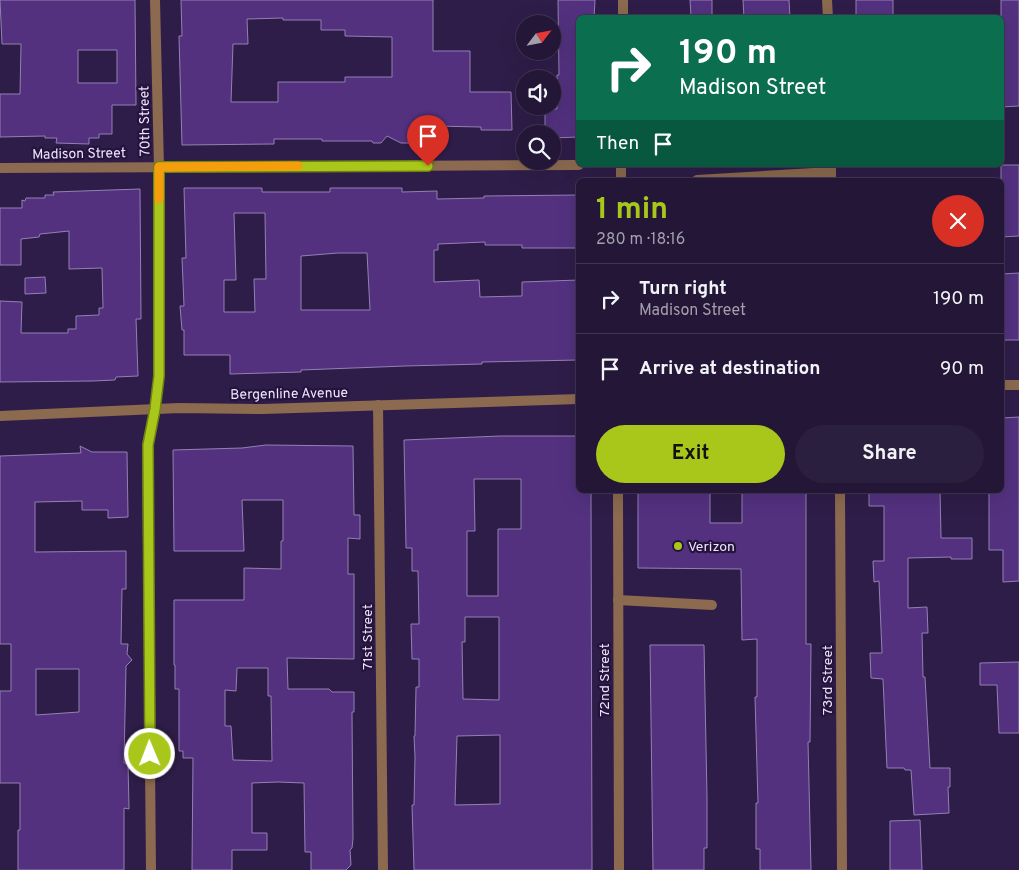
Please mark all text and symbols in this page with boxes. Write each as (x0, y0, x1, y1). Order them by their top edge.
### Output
north arrow (516, 15, 561, 60)
map controls (516, 15, 561, 170)
text: 190 m (679, 32, 777, 76)
icon: right (596, 35, 661, 100)
button: sound (516, 70, 561, 115)
text: Madison Street (679, 75, 826, 102)
street label: 70th Street (136, 86, 155, 156)
pin (407, 115, 449, 166)
icon: arrive (414, 122, 442, 150)
button: search (516, 125, 561, 170)
icon: arrive (649, 130, 677, 158)
text: Then (596, 132, 639, 156)
street label: Madison Street (32, 145, 126, 164)
text: 1 min (596, 192, 668, 229)
button: close (932, 195, 984, 247)
text: 280 m · 18:16 (596, 230, 685, 250)
text: Turn right (639, 277, 727, 301)
icon: right (596, 285, 624, 313)
text: 190 m (933, 287, 984, 311)
text: Madison Street (639, 301, 746, 321)
icon: arrive (596, 355, 624, 383)
text: Arrive at destination (639, 357, 820, 381)
text: 90 m (940, 357, 984, 381)
street label: Bergenline Avenue (230, 385, 348, 404)
button: Exit (596, 425, 785, 483)
button: Share (795, 425, 984, 483)
place label: Verizon (688, 539, 735, 556)
marker: Verizon (672, 540, 684, 552)
street label: 71st Street (360, 604, 377, 670)
street label: 72nd Street (597, 643, 614, 717)
street label: 73rd Street (820, 645, 837, 715)
position arrow (123, 727, 175, 779)

